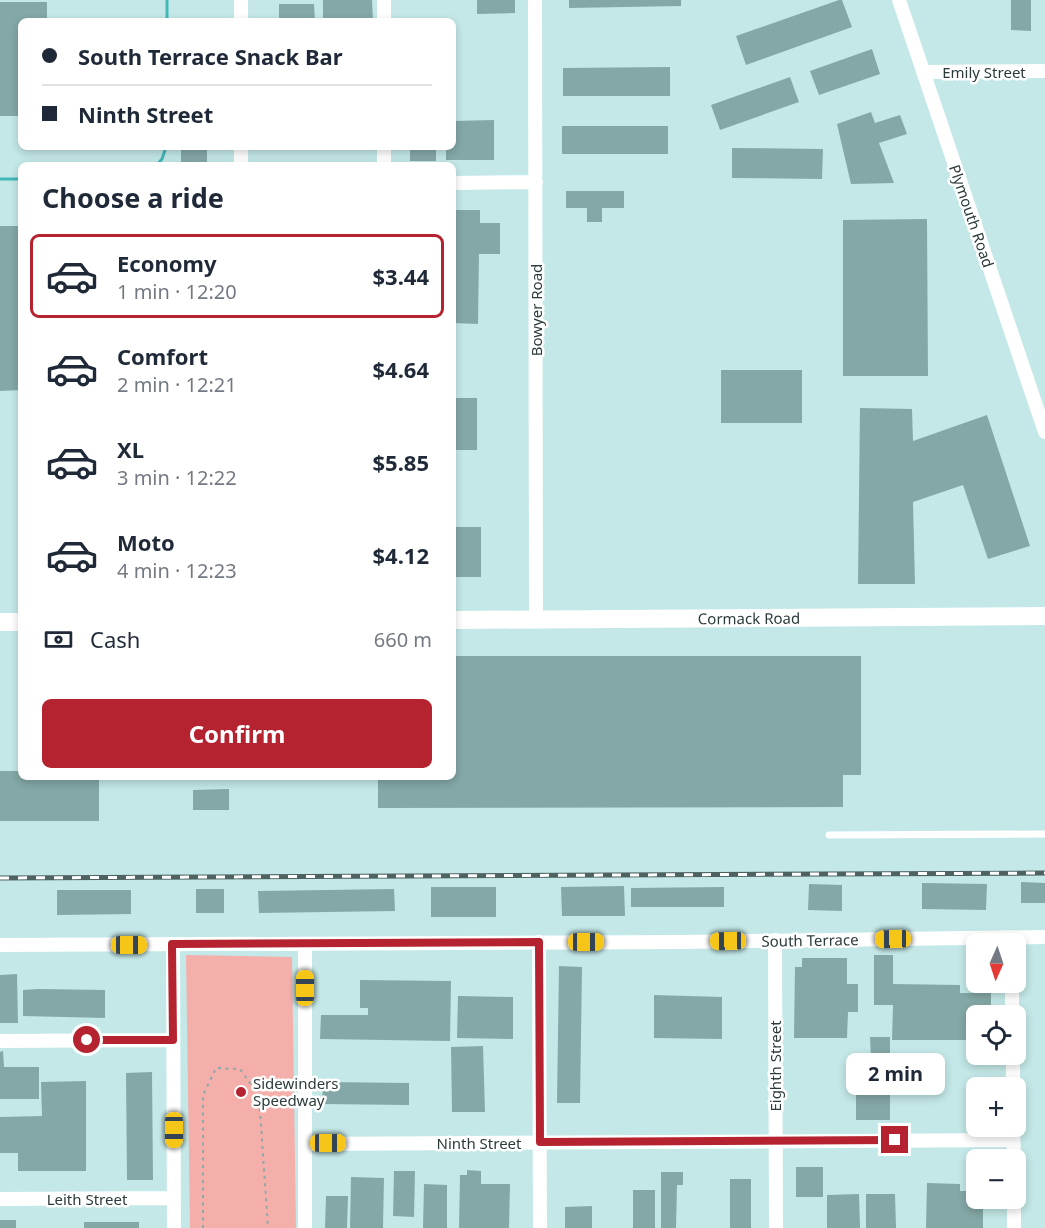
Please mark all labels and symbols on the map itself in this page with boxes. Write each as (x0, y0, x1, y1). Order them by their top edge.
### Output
street label: Emily Street (942, 62, 1026, 82)
street label: Plymouth Road (945, 162, 999, 270)
street label: Bowyer Road (526, 264, 546, 356)
street label: Cormack Road (698, 608, 800, 628)
street label: South Terrace (761, 929, 859, 951)
car (875, 930, 911, 948)
car (710, 932, 746, 950)
car (568, 933, 604, 951)
north arrow (966, 933, 1026, 993)
car (111, 936, 147, 954)
car (296, 970, 314, 1006)
street label: Eighth Street (765, 1020, 785, 1112)
route start (73, 1026, 100, 1053)
callout: 2 min (846, 1053, 944, 1095)
place label: Sidewinders Speedway (253, 1073, 339, 1110)
marker: Sidewinders Speedway (234, 1085, 248, 1099)
car (165, 1112, 183, 1148)
route end (881, 1126, 908, 1153)
street label: Ninth Street (436, 1133, 522, 1153)
car (310, 1134, 346, 1152)
street label: Leith Street (47, 1189, 128, 1209)

